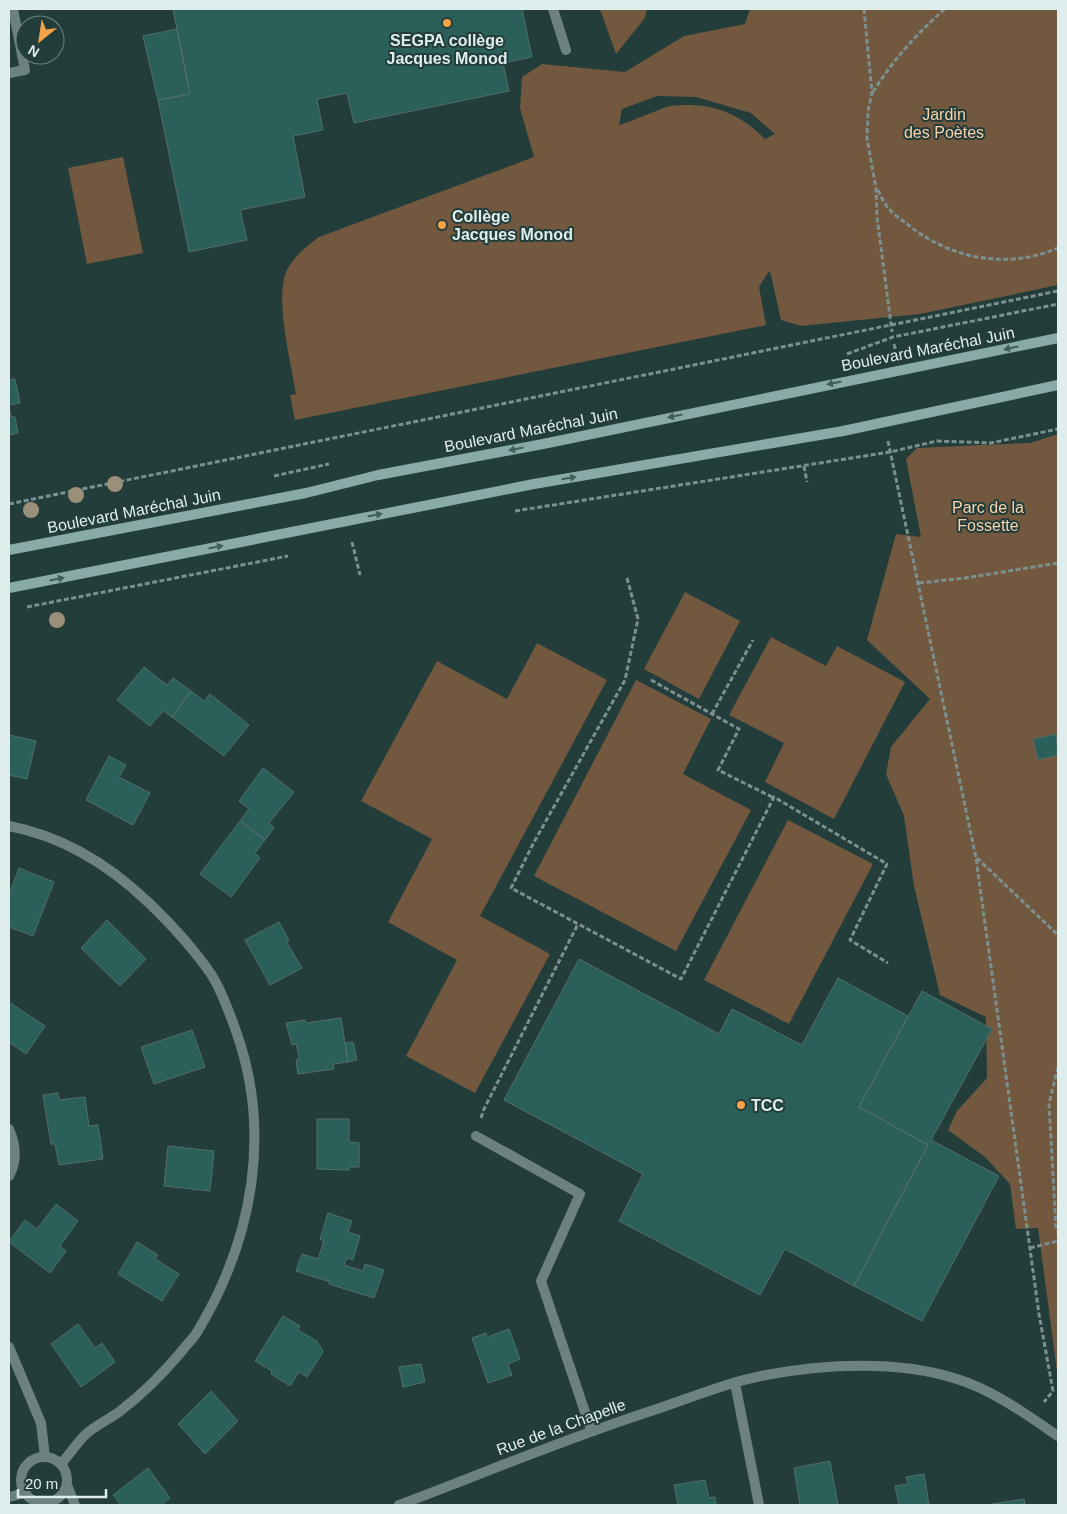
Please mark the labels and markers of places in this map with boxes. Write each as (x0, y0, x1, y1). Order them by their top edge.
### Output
marker: SEGPA collège Jacques Monod (441, 17, 453, 29)
place label: SEGPA collège Jacques Monod (387, 32, 507, 67)
place label: Collège Jacques Monod (452, 208, 573, 243)
marker: Collège Jacques Monod (436, 219, 448, 231)
place label: TCC (751, 1097, 784, 1114)
marker: TCC (735, 1099, 747, 1111)

